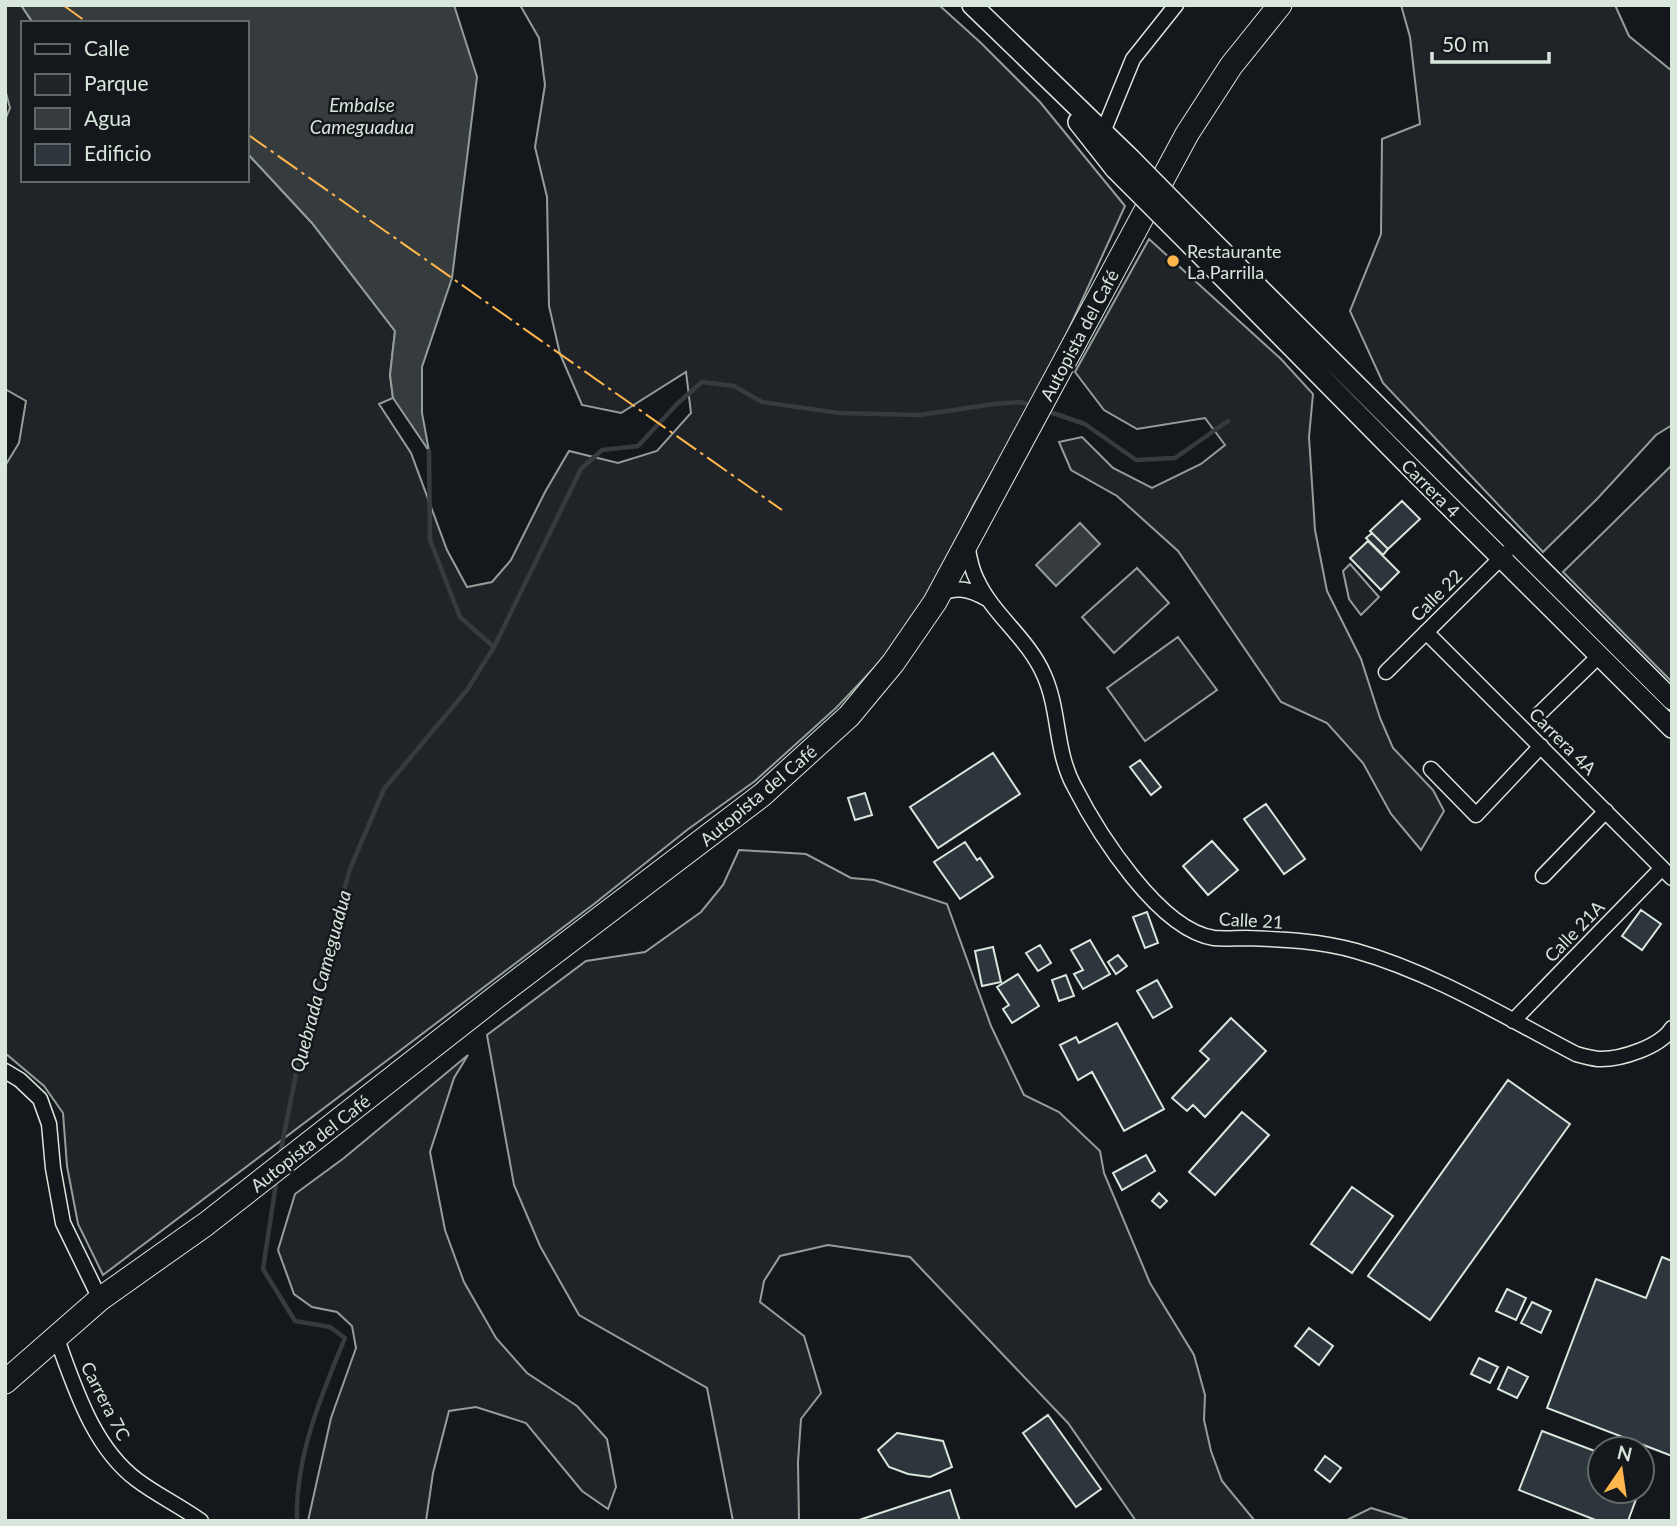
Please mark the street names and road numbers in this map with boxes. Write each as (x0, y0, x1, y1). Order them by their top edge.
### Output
street label: Autopista del Café (1035, 266, 1123, 404)
street label: Carrera 4 (1397, 454, 1465, 522)
street label: Calle 22 (1405, 564, 1467, 626)
street label: Carrera 4A (1525, 703, 1602, 780)
street label: Autopista del Café (695, 740, 821, 850)
street label: Calle 21A (1539, 895, 1609, 966)
street label: Calle 21 (1218, 907, 1284, 933)
street label: Autopista del Café (246, 1090, 374, 1196)
street label: Carrera 7C (77, 1358, 135, 1444)

